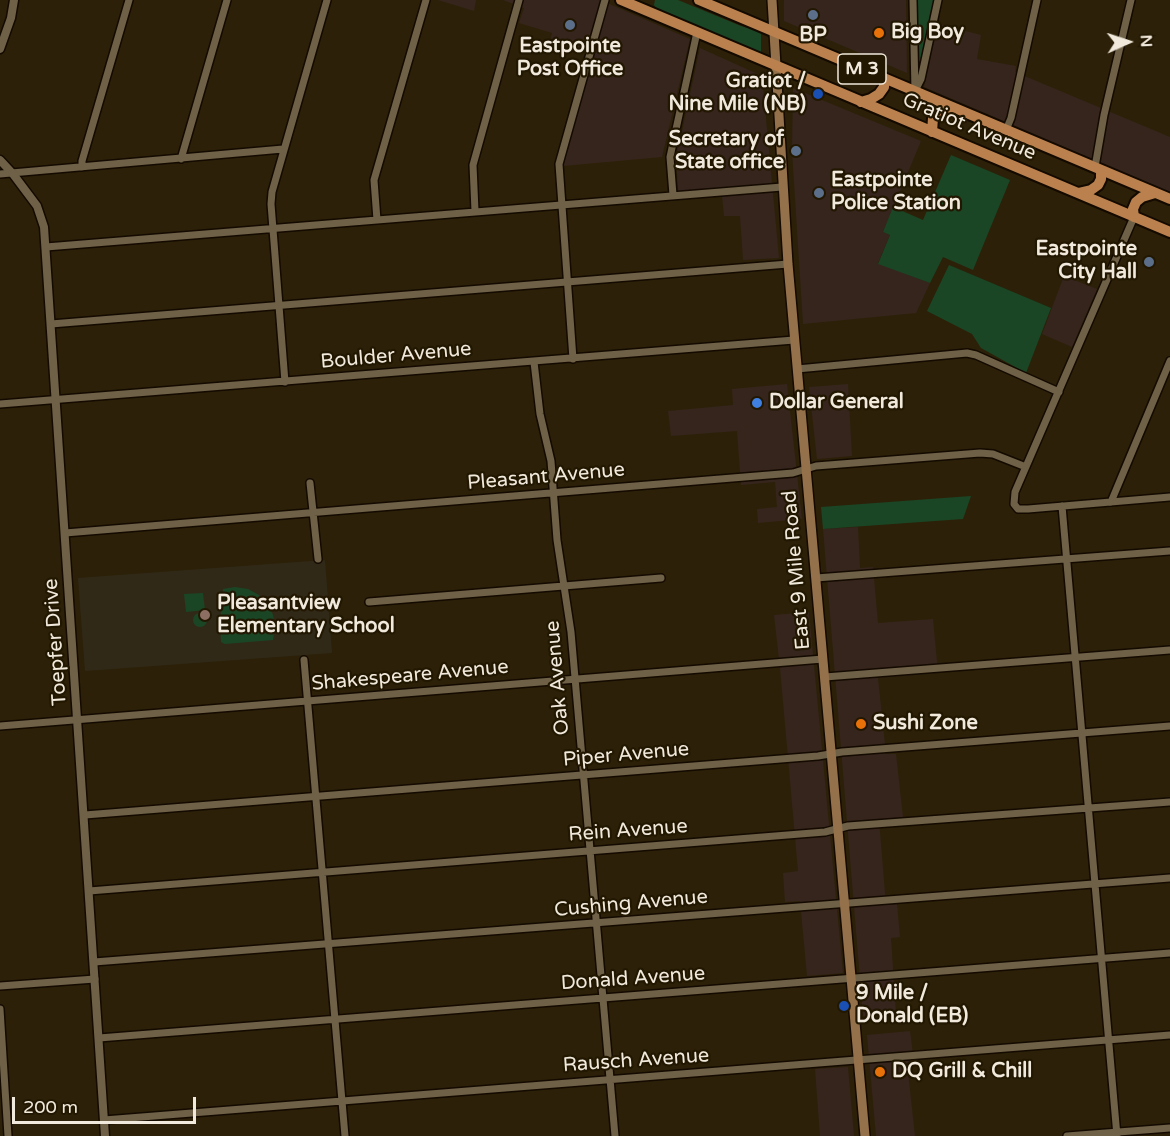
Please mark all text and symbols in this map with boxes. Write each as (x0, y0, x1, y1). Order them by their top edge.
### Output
marker: BP (806, 8, 820, 22)
north arrow (1098, 12, 1158, 72)
marker: Eastpointe Post Office (563, 18, 577, 32)
place label: Big Boy (891, 21, 964, 45)
place label: BP (799, 24, 827, 48)
marker: Big Boy (872, 26, 886, 40)
text: N (1136, 34, 1156, 48)
place label: Eastpointe Post Office (517, 35, 623, 82)
road number: M 3 (838, 54, 886, 84)
place label: Gratiot / Nine Mile (NB) (668, 70, 806, 117)
marker: Gratiot / Nine Mile (NB) (811, 87, 825, 101)
street label: Gratiot Avenue (899, 88, 1039, 166)
place label: Secretary of State office (669, 128, 784, 175)
marker: Secretary of State office (789, 144, 803, 158)
place label: Eastpointe Police Station (831, 169, 961, 216)
marker: Eastpointe Police Station (812, 186, 826, 200)
place label: Eastpointe City Hall (1035, 238, 1137, 285)
marker: Eastpointe City Hall (1142, 255, 1156, 269)
street label: Boulder Avenue (320, 337, 472, 375)
place label: Dollar General (769, 391, 904, 415)
marker: Dollar General (750, 396, 764, 410)
street label: Pleasant Avenue (466, 458, 626, 496)
street label: East 9 Mile Road (778, 489, 816, 651)
street label: Toepfer Drive (40, 578, 72, 706)
place label: Pleasantview Elementary School (217, 592, 395, 639)
marker: Pleasantview Elementary School (198, 608, 212, 622)
street label: Oak Avenue (541, 620, 575, 736)
street label: Shakespeare Avenue (310, 655, 510, 697)
place label: Sushi Zone (873, 712, 978, 736)
marker: Sushi Zone (854, 717, 868, 731)
street label: Piper Avenue (562, 738, 690, 772)
street label: Rein Avenue (568, 815, 688, 847)
street label: Cushing Avenue (553, 885, 709, 923)
street label: Donald Avenue (560, 962, 706, 996)
place label: 9 Mile / Donald (EB) (856, 982, 968, 1029)
marker: 9 Mile / Donald (EB) (837, 999, 851, 1013)
street label: Rausch Avenue (562, 1044, 710, 1078)
place label: DQ Grill & Chill (892, 1060, 1032, 1084)
marker: DQ Grill & Chill (873, 1065, 887, 1079)
scale bar (15, 1085, 200, 1123)
text: 200 m (23, 1096, 78, 1118)

